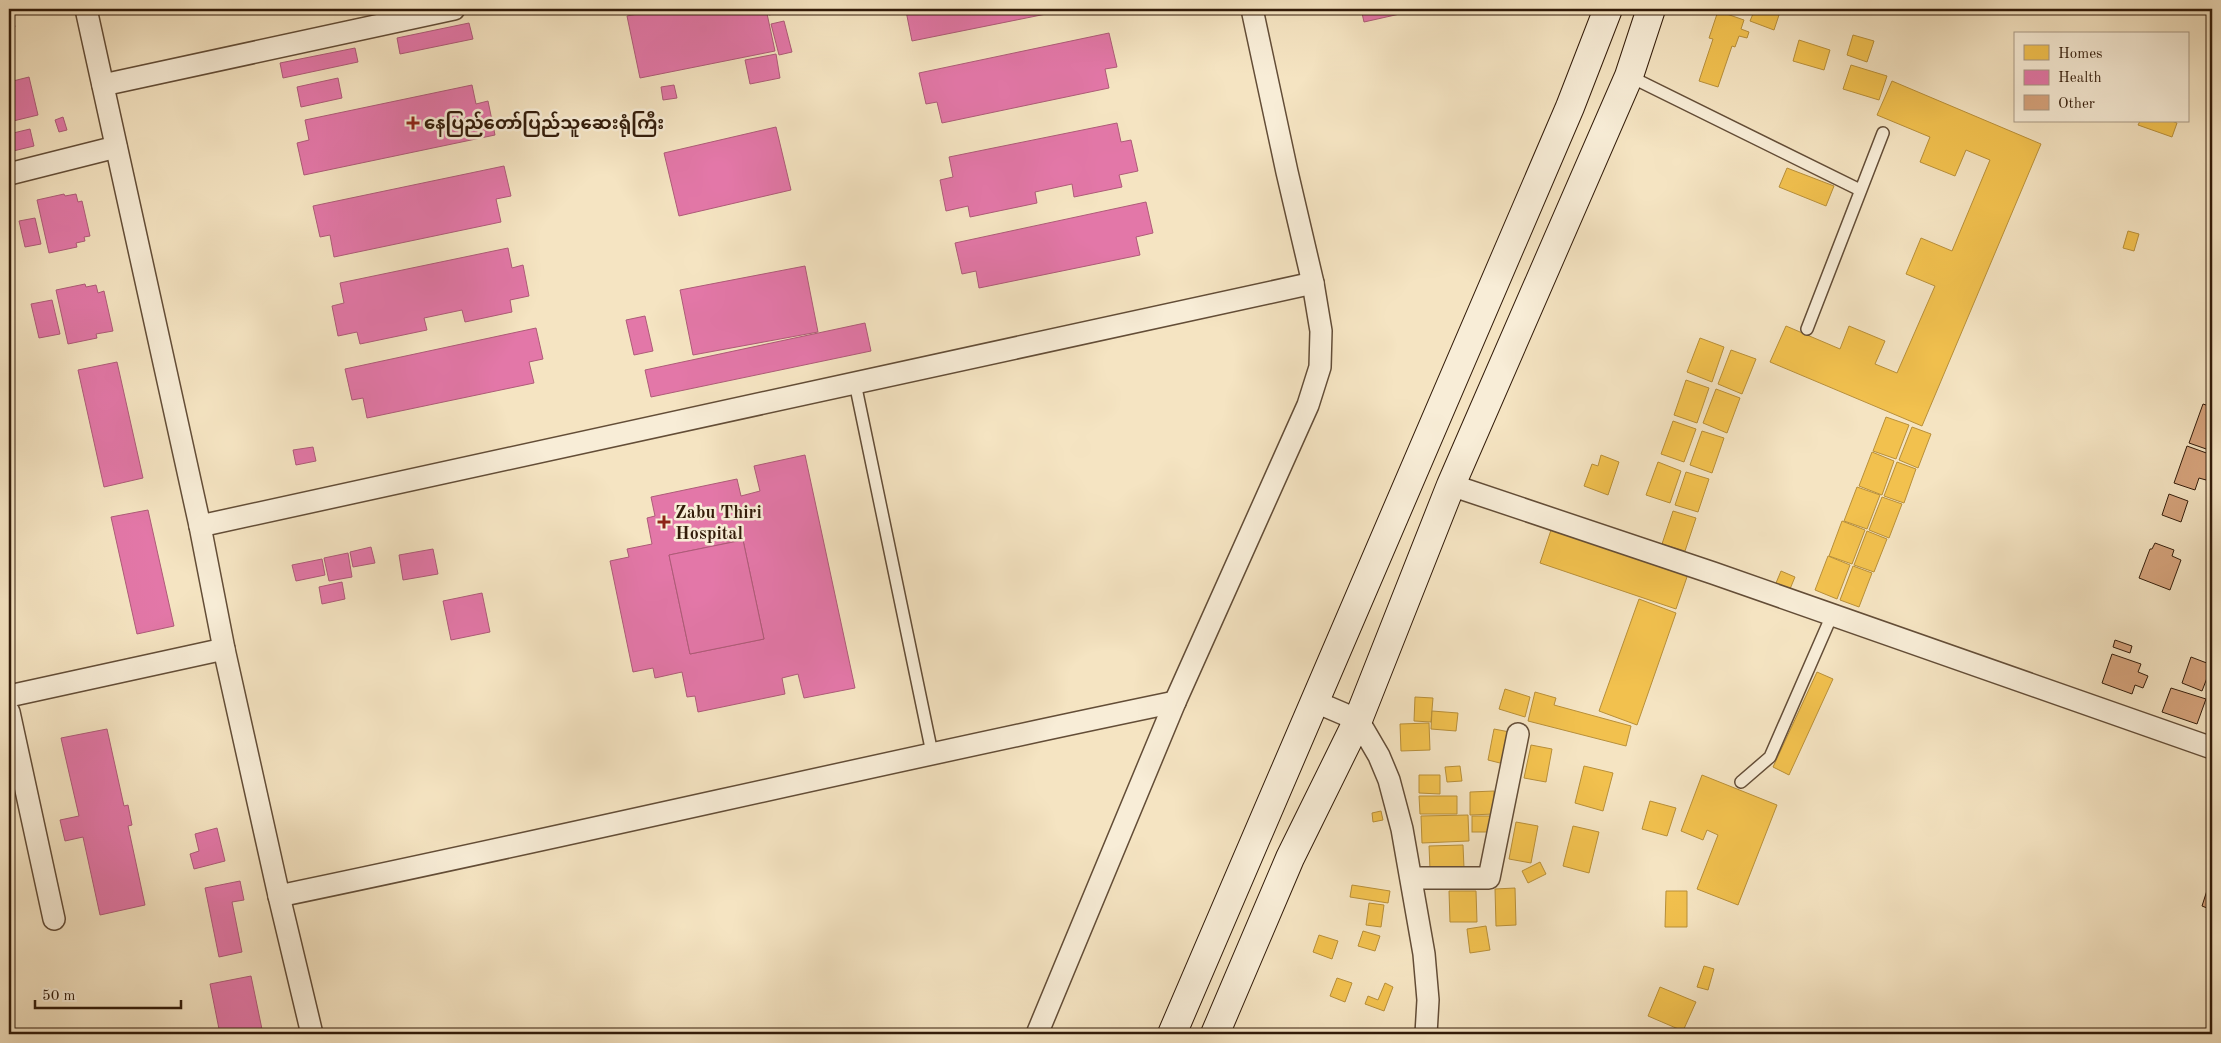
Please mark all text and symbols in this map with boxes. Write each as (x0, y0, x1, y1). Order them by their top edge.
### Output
legend (2014, 32, 2188, 122)
text: Homes (2058, 47, 2103, 62)
text: Health (2058, 71, 2102, 86)
text: Other (2058, 97, 2095, 112)
place label: နေပြည်တော်ပြည်သူဆေးရုံကြီး (424, 111, 664, 137)
marker: နေပြည်တော်ပြည်သူဆေးရုံကြီး (406, 116, 420, 130)
place label: Zabu Thiri Hospital (675, 504, 762, 543)
marker: Zabu Thiri Hospital (657, 515, 671, 529)
scale bar (35, 978, 181, 1010)
text: 50 m (42, 989, 76, 1004)

